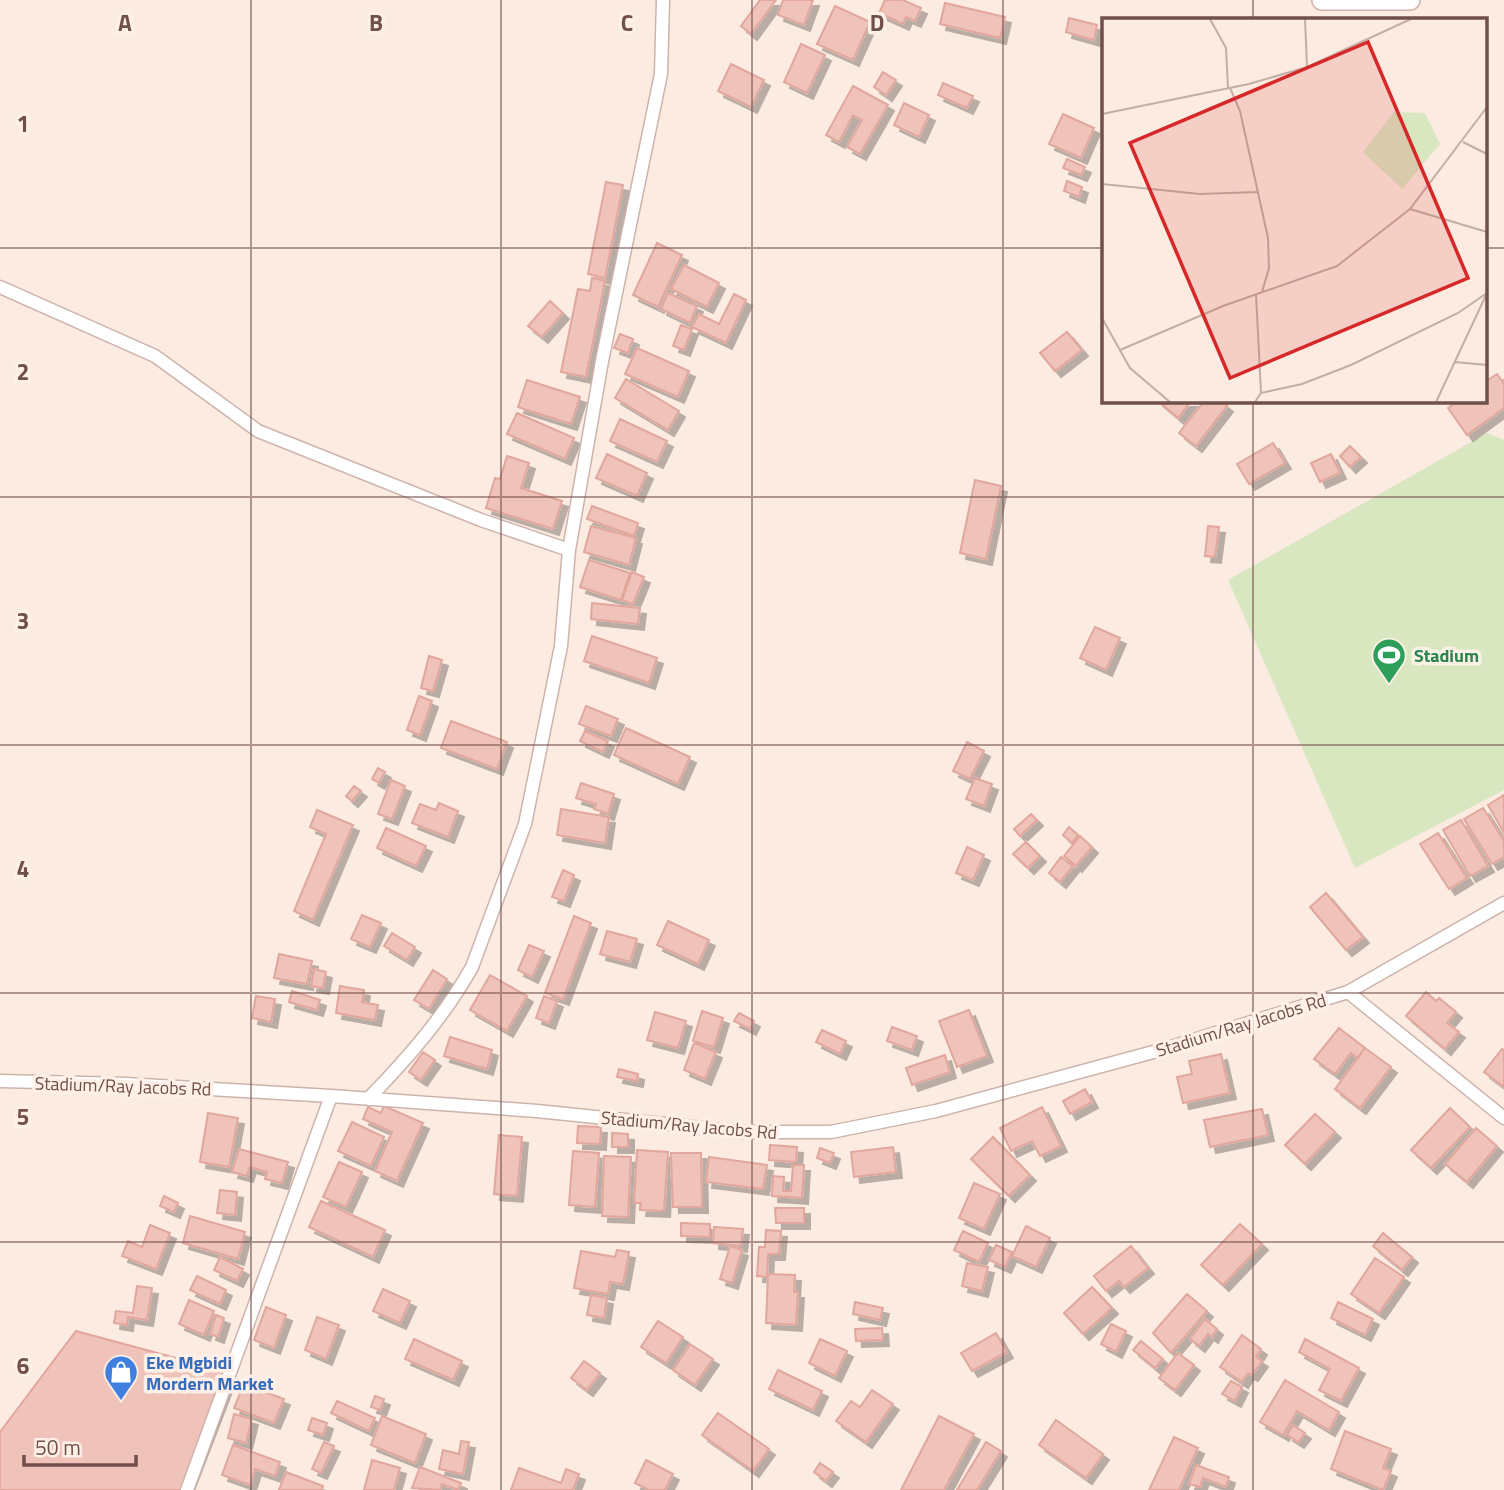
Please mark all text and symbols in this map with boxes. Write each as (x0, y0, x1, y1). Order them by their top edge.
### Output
text: A (118, 5, 132, 40)
text: B (369, 5, 383, 40)
text: C (621, 5, 633, 40)
text: D (870, 5, 884, 40)
inset map (1102, 18, 1486, 402)
text: 1 (17, 106, 29, 141)
text: 2 (17, 354, 29, 389)
text: 3 (17, 603, 29, 638)
sports icon: Stadium (1370, 636, 1408, 685)
place label: Stadium (1414, 642, 1479, 669)
text: 4 (17, 851, 29, 886)
street label: Stadium/Ray Jacobs Rd (1153, 986, 1329, 1064)
street label: Stadium/Ray Jacobs Rd (34, 1069, 212, 1103)
text: 5 (17, 1099, 29, 1134)
street label: Stadium/Ray Jacobs Rd (600, 1104, 778, 1146)
text: 6 (17, 1348, 30, 1383)
place label: Eke Mgbidi Mordern Market (146, 1349, 274, 1397)
shop icon: Eke Mgbidi Mordern Market (102, 1353, 140, 1402)
scale bar (24, 1424, 136, 1468)
text: 50 m (35, 1431, 81, 1463)

